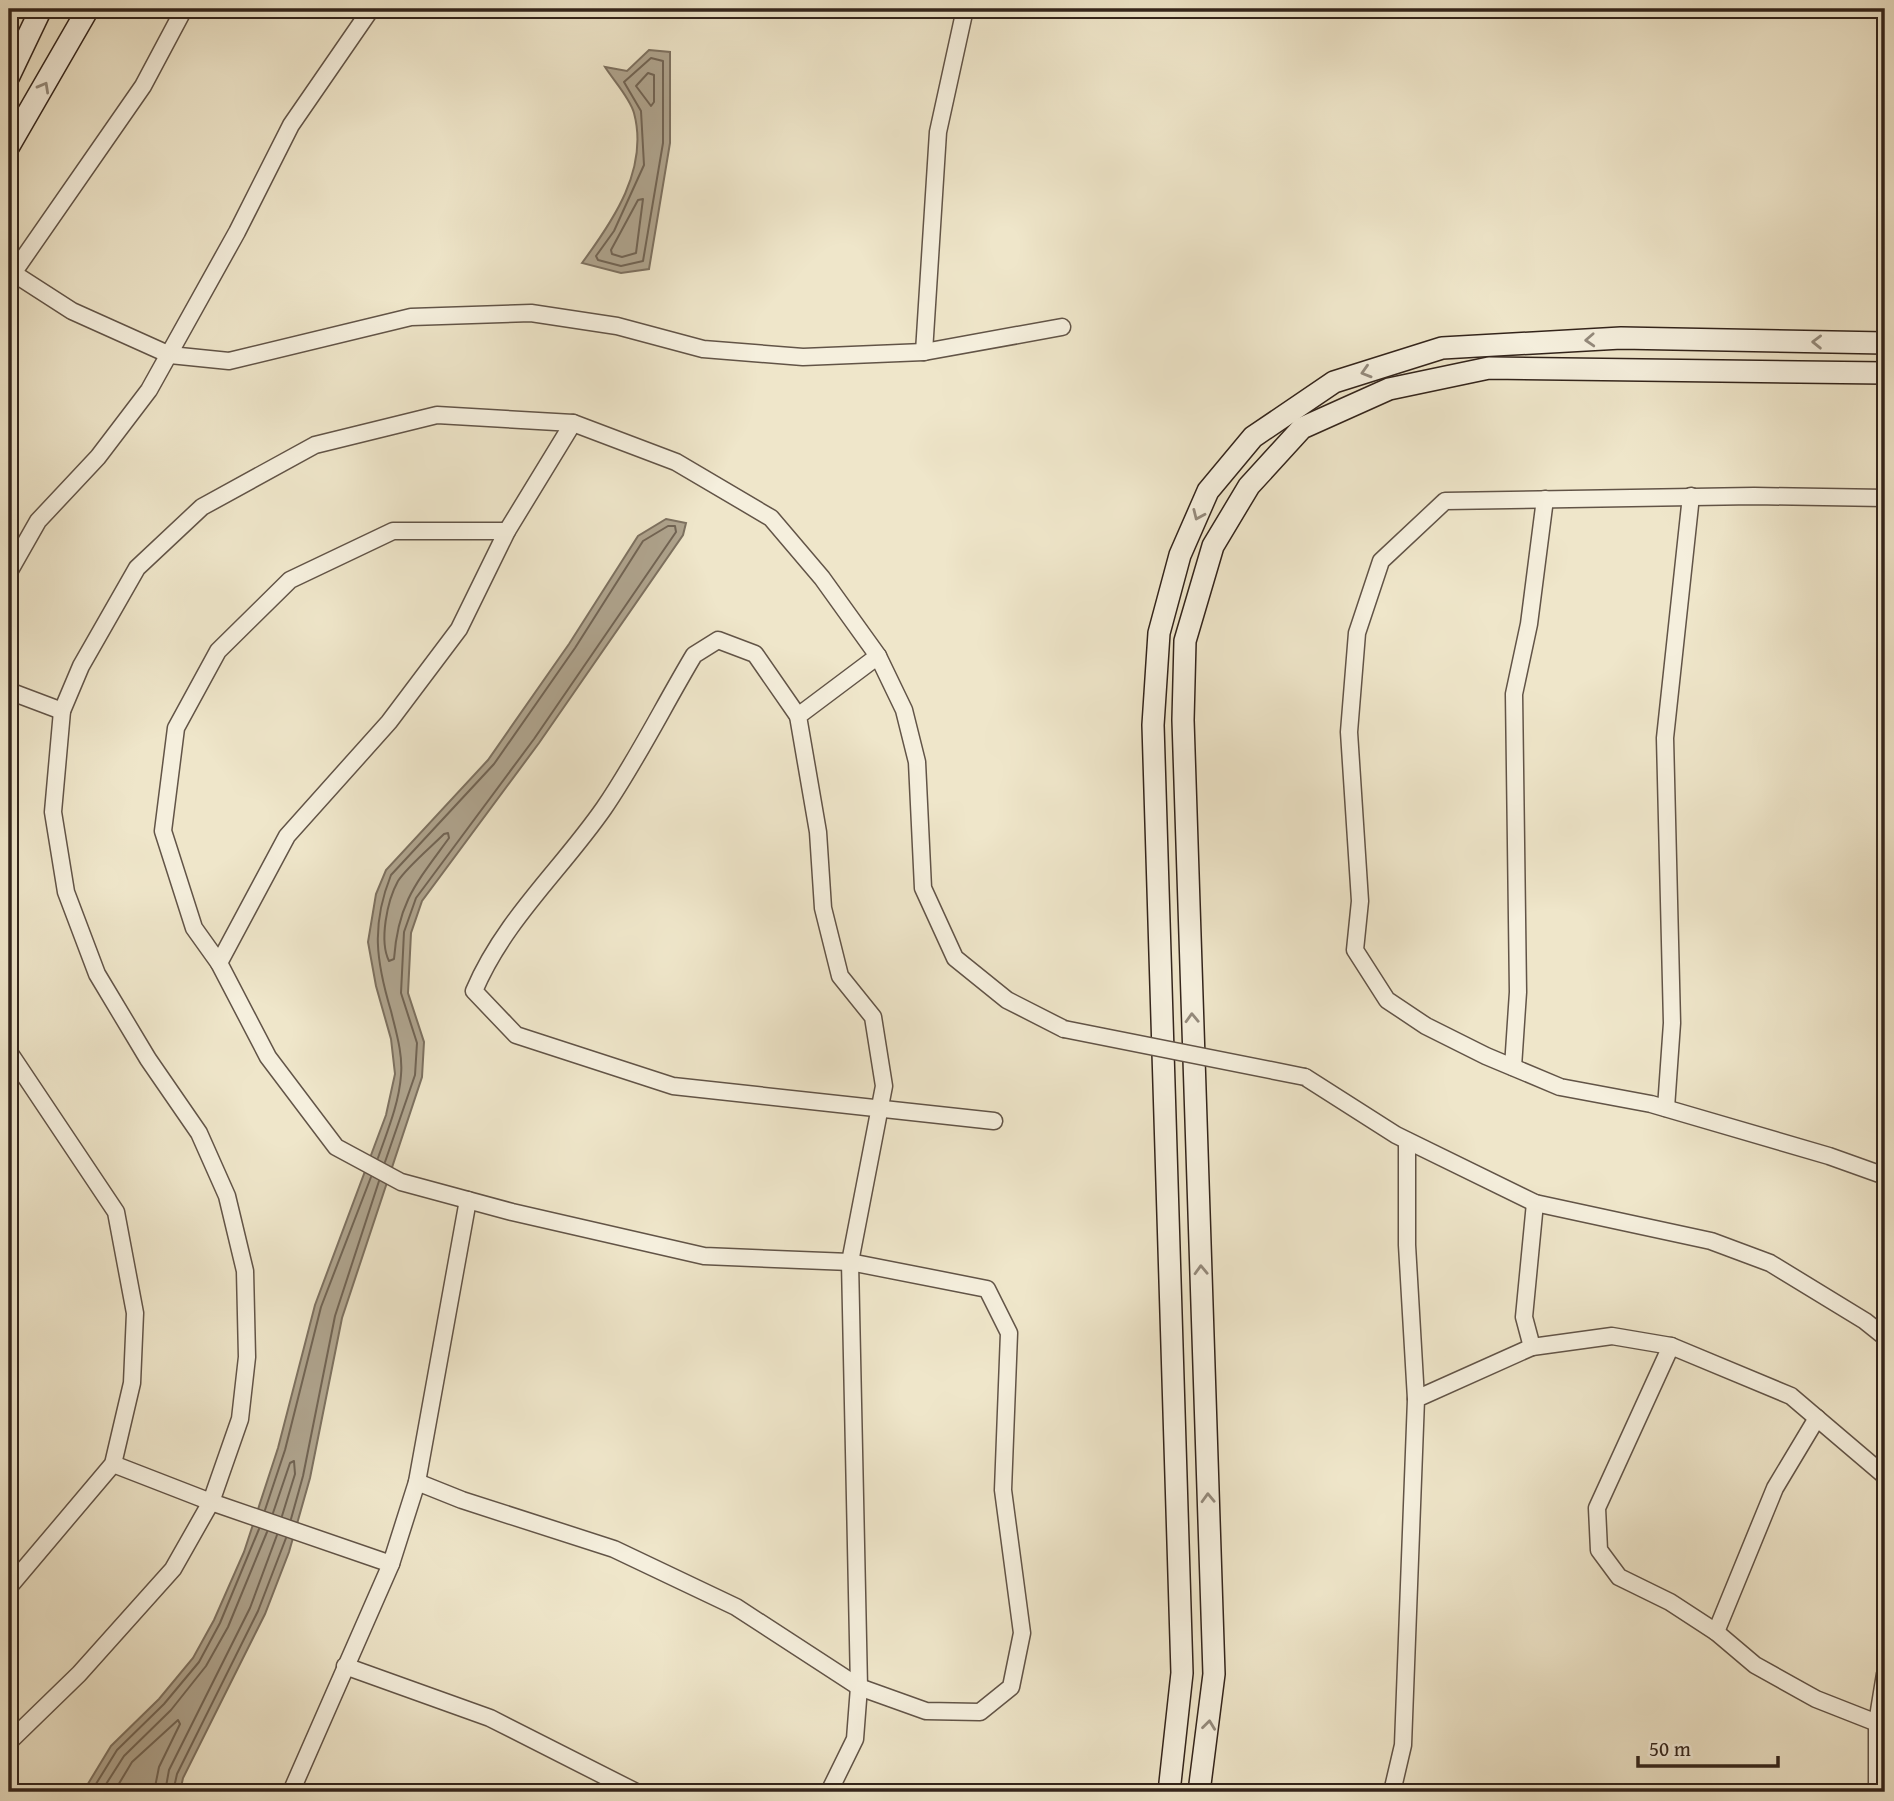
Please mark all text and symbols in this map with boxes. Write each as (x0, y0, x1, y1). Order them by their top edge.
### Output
one-way arrow (36, 82, 49, 95)
one-way arrow (1584, 333, 1595, 348)
one-way arrow (1811, 334, 1822, 350)
one-way arrow (1360, 364, 1373, 378)
one-way arrow (1192, 508, 1206, 520)
one-way arrow (1185, 1013, 1200, 1024)
one-way arrow (1193, 1264, 1208, 1275)
one-way arrow (1201, 1492, 1216, 1503)
one-way arrow (1202, 1719, 1217, 1731)
scale bar (1638, 1724, 1778, 1768)
text: 50 m (1649, 1733, 1691, 1764)

